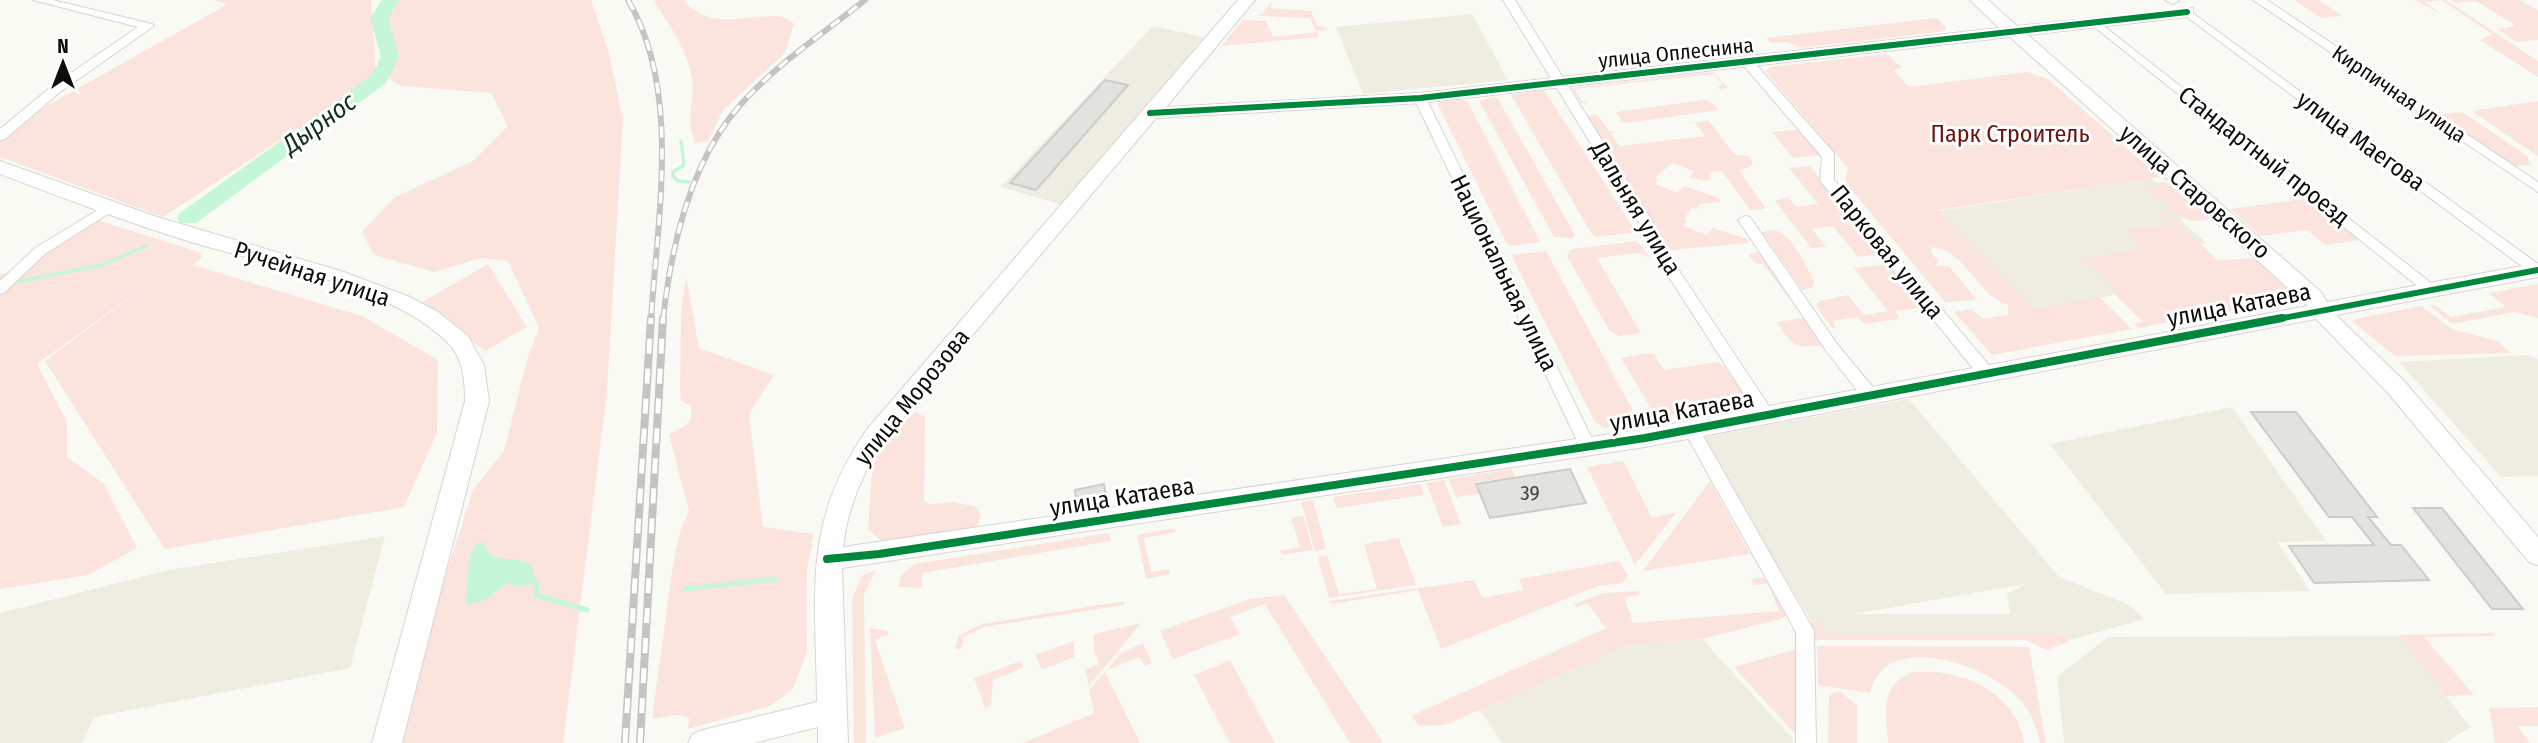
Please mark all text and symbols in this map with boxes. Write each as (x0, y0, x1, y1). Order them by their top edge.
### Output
north arrow (28, 28, 98, 98)
street label: улица Оплеснина (1597, 32, 1755, 74)
text: N (57, 35, 69, 58)
street label: Кирпичная улица (2327, 40, 2471, 148)
street label: Стандартный проезд (2173, 80, 2355, 232)
street label: улица Маегова (2292, 85, 2430, 197)
water label: Дырнос (275, 86, 363, 162)
street label: улица Старовского (2114, 119, 2276, 265)
park label: Парк Строитель (1930, 120, 2090, 148)
street label: Дальняя улица (1585, 135, 1687, 280)
street label: Национальная улица (1444, 170, 1564, 376)
street label: Парковая улица (1825, 179, 1949, 325)
street label: Ручейная улица (231, 236, 393, 312)
street label: улица Катаева (2165, 277, 2313, 333)
street label: улица Морозова (849, 323, 975, 471)
street label: улица Катаева (1608, 385, 1756, 437)
street label: улица Катаева (1048, 472, 1196, 522)
house number: 39 (1520, 480, 1540, 506)

